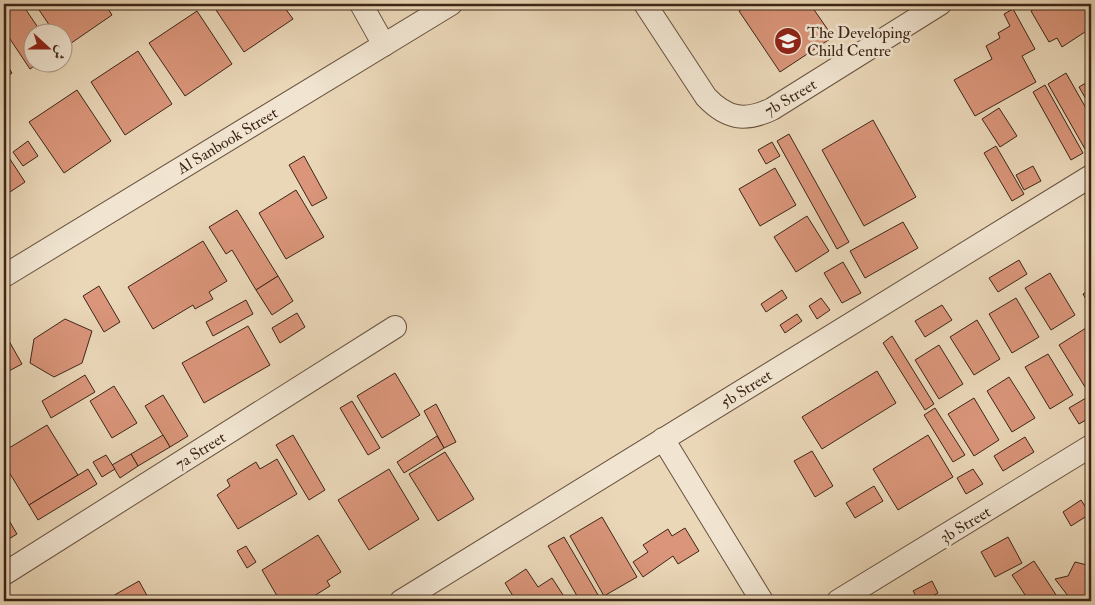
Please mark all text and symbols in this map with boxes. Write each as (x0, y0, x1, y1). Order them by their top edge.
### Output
north arrow (22, 22, 72, 72)
place label: The Developing Child Centre (807, 23, 912, 61)
school or university icon: The Developing Child Centre (773, 26, 803, 56)
text: ش (49, 43, 70, 62)
street label: 7b Street (761, 75, 820, 121)
street label: Al Sanbook Street (173, 103, 282, 179)
street label: 5b Street (717, 365, 776, 412)
street label: 7a Street (172, 428, 230, 474)
street label: 3b Street (936, 502, 995, 548)

